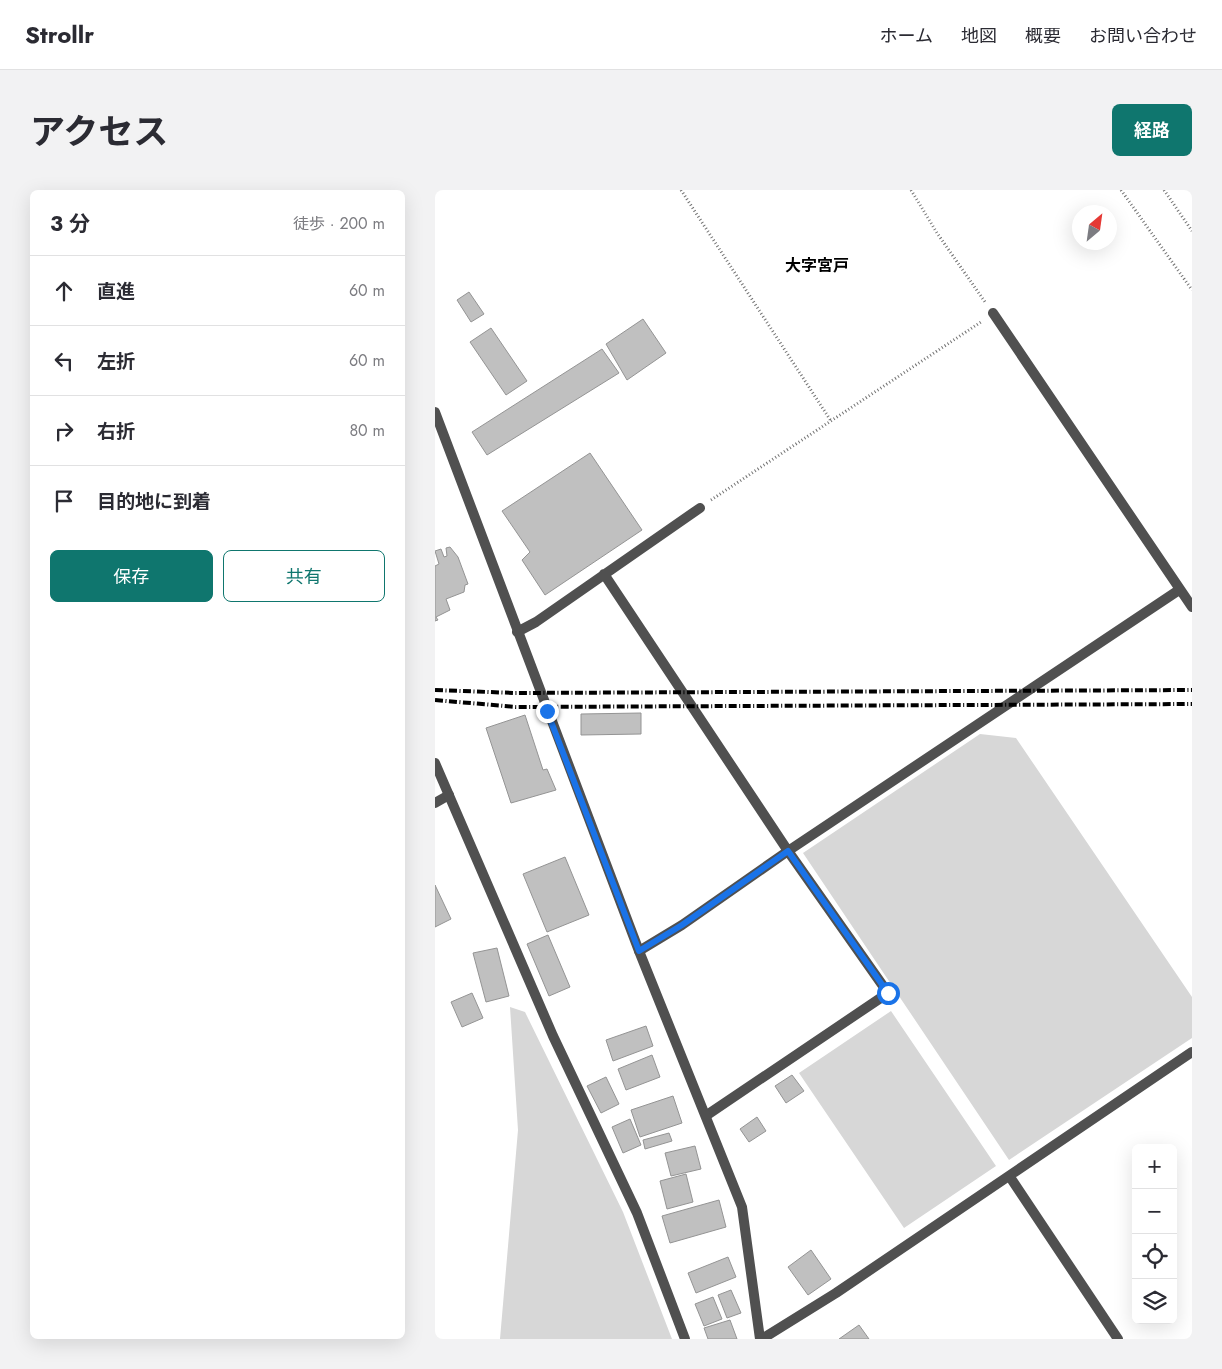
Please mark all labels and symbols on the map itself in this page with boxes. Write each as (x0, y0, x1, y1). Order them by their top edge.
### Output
north arrow (1072, 205, 1117, 250)
district label: 大字宮戸 (785, 254, 849, 277)
route end (536, 700, 559, 723)
route start (877, 982, 900, 1005)

